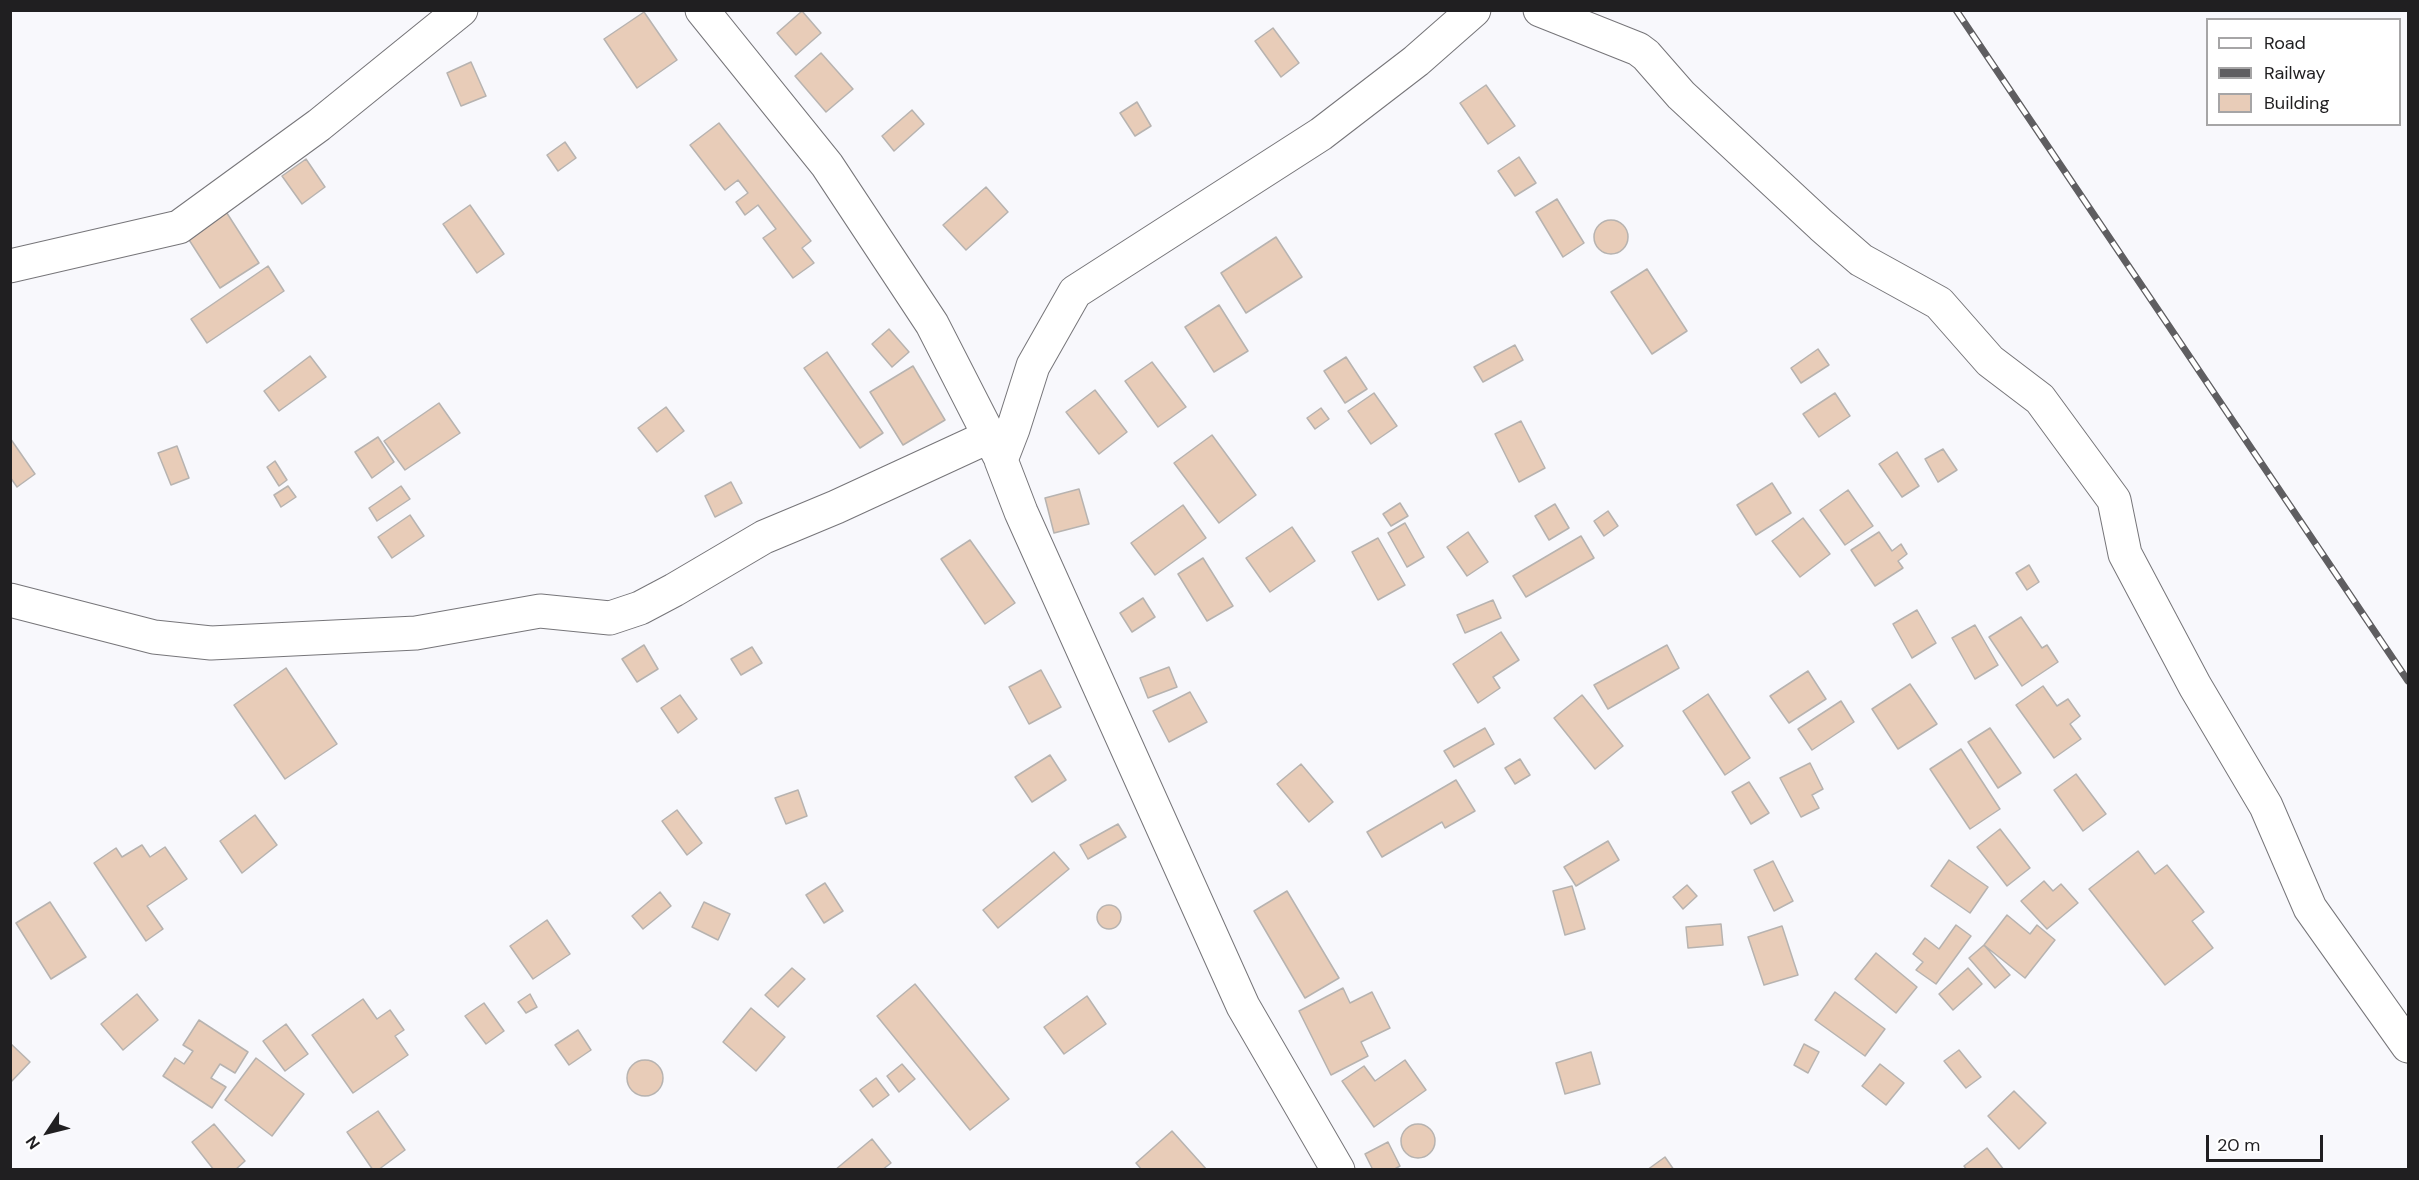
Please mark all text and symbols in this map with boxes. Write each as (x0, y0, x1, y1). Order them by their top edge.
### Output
legend (2206, 18, 2401, 126)
text: Road (2264, 31, 2306, 55)
text: Railway (2264, 61, 2326, 85)
text: Building (2264, 91, 2329, 115)
north arrow (18, 1102, 78, 1162)
scale bar (2209, 1123, 2326, 1161)
text: N (21, 1132, 45, 1153)
text: 20 m (2217, 1133, 2260, 1157)

